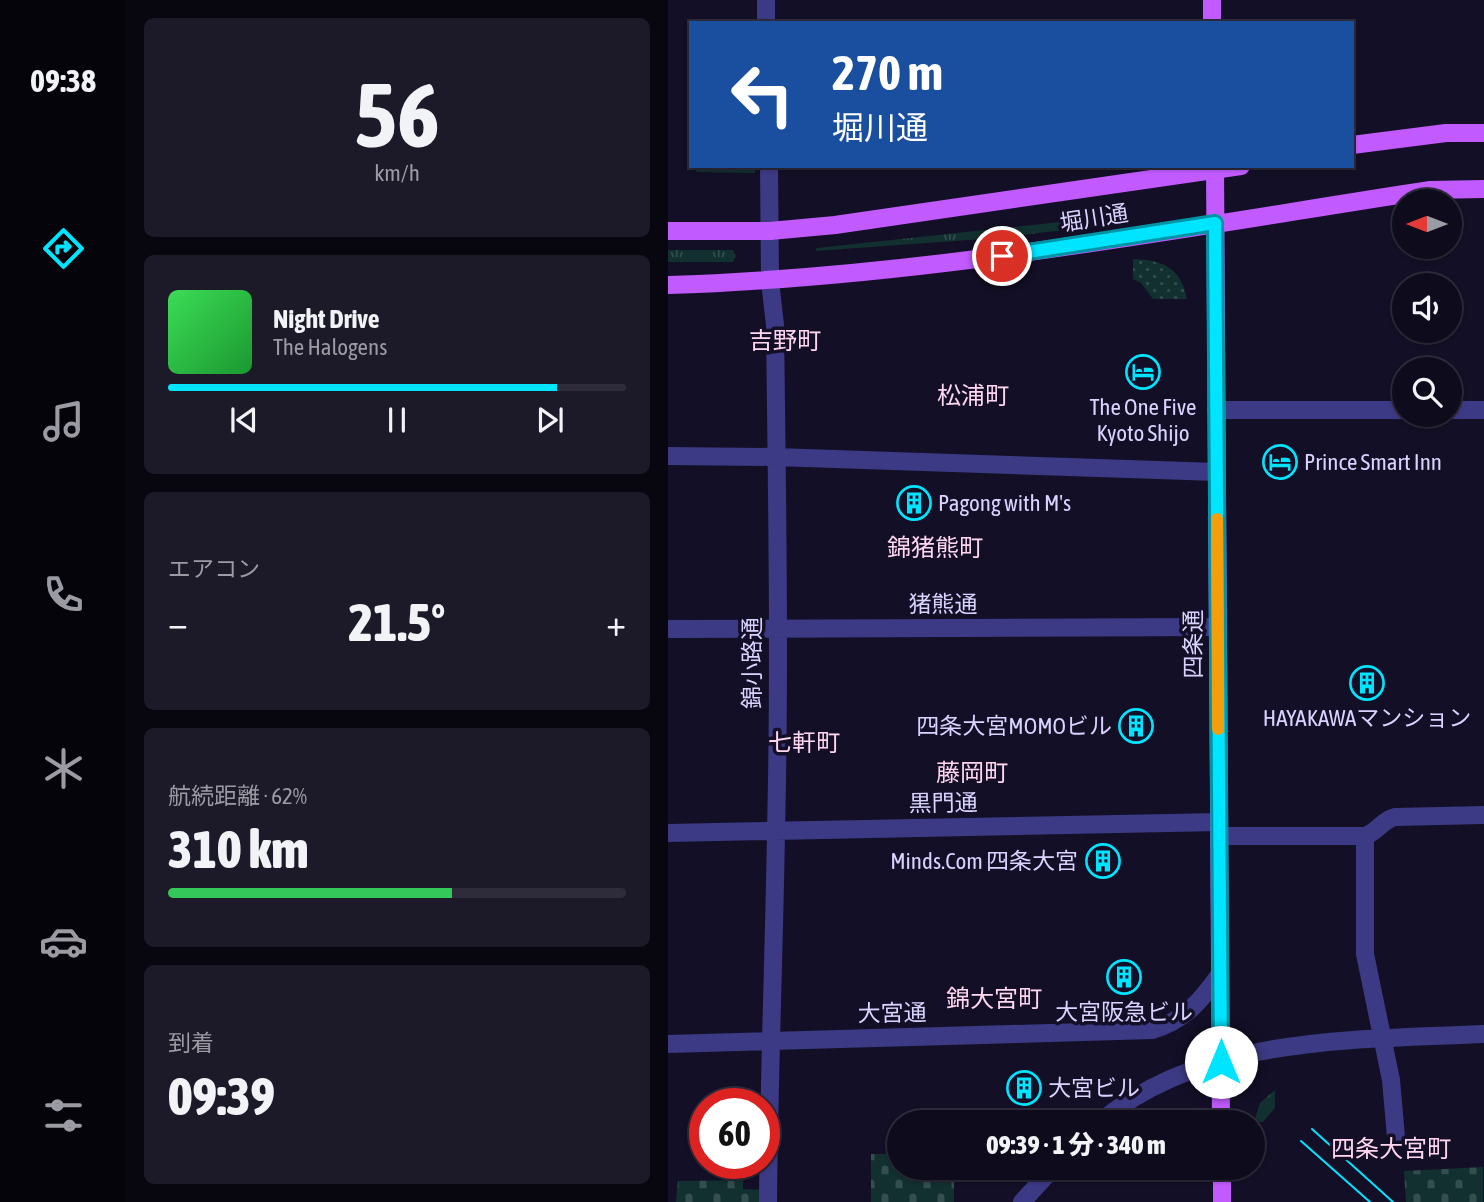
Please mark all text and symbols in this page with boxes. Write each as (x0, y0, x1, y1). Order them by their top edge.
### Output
text: 270 m (832, 44, 943, 100)
icon: left (717, 49, 808, 140)
text: 09:38 (30, 62, 96, 99)
text: 56 (354, 62, 440, 166)
text: 堀川通 (832, 109, 928, 146)
text: km/h (374, 160, 420, 186)
north arrow (1392, 189, 1462, 259)
map controls (1392, 189, 1462, 427)
street label: 堀川通 (1058, 200, 1130, 236)
icon: directions (39, 224, 88, 273)
pin (972, 226, 1032, 286)
icon: arrive (983, 237, 1021, 275)
button: sound (1392, 273, 1462, 343)
text: Night Drive (273, 304, 380, 334)
district label: 吉野町 (749, 327, 821, 354)
text: The Halogens (273, 334, 387, 360)
hotel icon: The One Five Kyoto Shijo (1124, 353, 1162, 391)
button: search (1392, 357, 1462, 427)
district label: 松浦町 (937, 382, 1009, 409)
place label: The One Five Kyoto Shijo (1090, 394, 1196, 446)
icon: music (39, 397, 88, 446)
icon: previous (225, 401, 263, 439)
icon: pause (378, 401, 416, 439)
icon: next (531, 401, 569, 439)
hotel icon: Prince Smart Inn (1261, 443, 1299, 481)
place label: Prince Smart Inn (1304, 449, 1442, 475)
building icon: Pagong with M's (895, 484, 933, 522)
place label: Pagong with M's (938, 490, 1071, 516)
district label: 錦猪熊町 (887, 534, 983, 561)
text: エアコン (168, 556, 260, 582)
icon: phone (39, 570, 88, 619)
street label: 猪熊通 (909, 591, 978, 617)
text: 21.5° (349, 592, 445, 652)
text: − (168, 601, 188, 644)
text: + (606, 601, 626, 644)
street label: 四条通 (1180, 610, 1206, 679)
street label: 錦小路通 (739, 617, 765, 709)
building icon: HAYAKAWAマンション (1348, 664, 1386, 702)
place label: HAYAKAWAマンション (1263, 705, 1471, 731)
building icon: 四条大宮MOMOビル (1117, 707, 1155, 745)
place label: 四条大宮MOMOビル (916, 713, 1112, 739)
district label: 七軒町 (768, 729, 840, 756)
icon: climate (39, 744, 88, 793)
district label: 藤岡町 (936, 759, 1008, 786)
text: 航続距離 · 62% (168, 783, 307, 809)
street label: 黒門通 (908, 789, 978, 817)
text: 310 km (168, 819, 309, 879)
building icon: Minds.Com 四条大宮 (1084, 842, 1122, 880)
place label: Minds.Com 四条大宮 (890, 848, 1078, 874)
icon: car (39, 917, 88, 966)
building icon: 大宮阪急ビル (1105, 958, 1143, 996)
district label: 錦大宮町 (946, 985, 1042, 1012)
street label: 大宮通 (857, 999, 927, 1027)
place label: 大宮阪急ビル (1055, 999, 1193, 1025)
position arrow (1184, 1025, 1258, 1099)
text: 到着 (168, 1030, 214, 1056)
text: 09:39 (168, 1066, 275, 1126)
building icon: 大宮ビル (1005, 1069, 1043, 1107)
place label: 大宮ビル (1048, 1075, 1140, 1101)
speed limit sign: 60 (689, 1088, 780, 1179)
icon: filters (39, 1091, 88, 1140)
text: 09:39 · 1 分 · 340 m (986, 1130, 1166, 1160)
district label: 四条大宮町 (1331, 1135, 1451, 1162)

